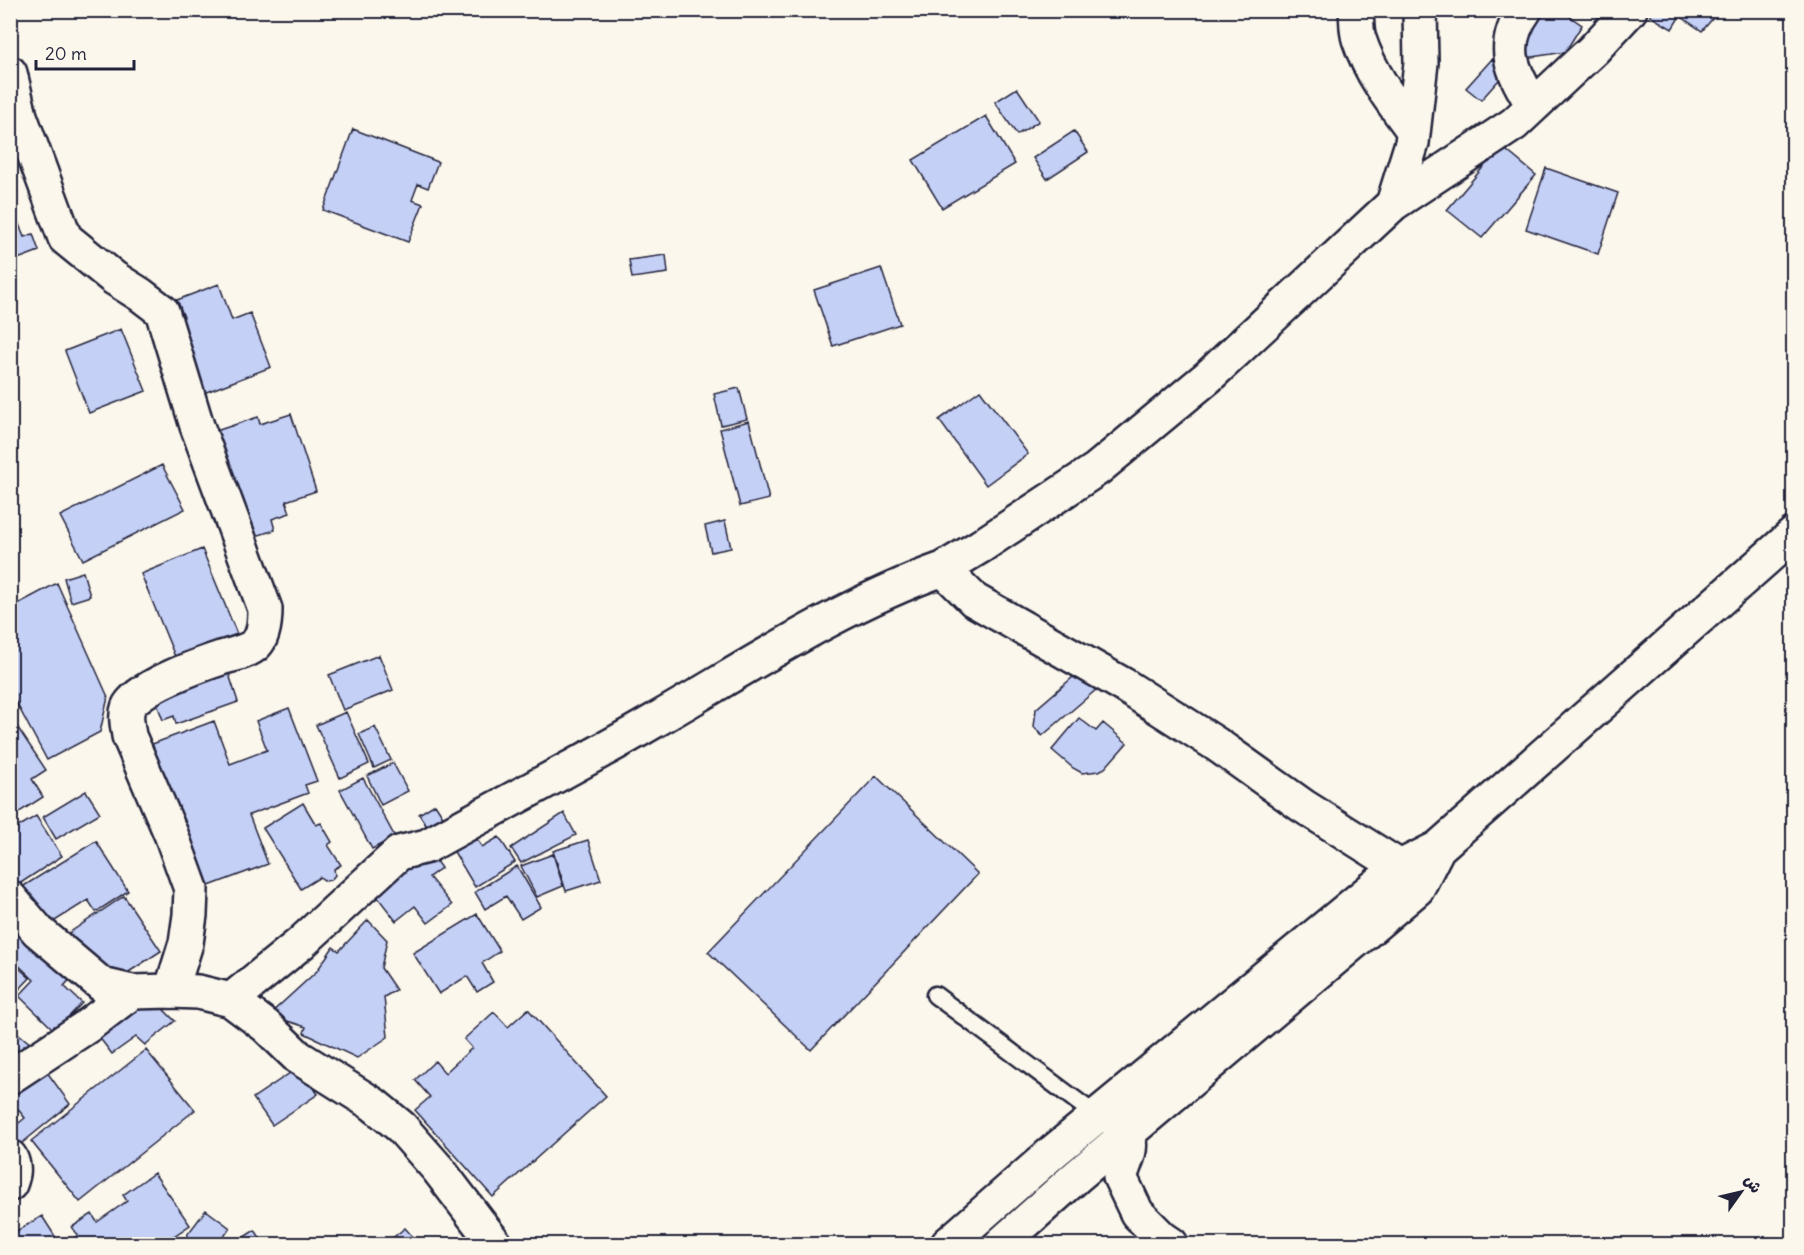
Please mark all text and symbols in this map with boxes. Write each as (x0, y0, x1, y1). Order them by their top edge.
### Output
scale bar (36, 33, 134, 71)
text: 20 m (45, 42, 87, 65)
north arrow (1711, 1162, 1771, 1222)
text: ش (1740, 1171, 1767, 1197)

